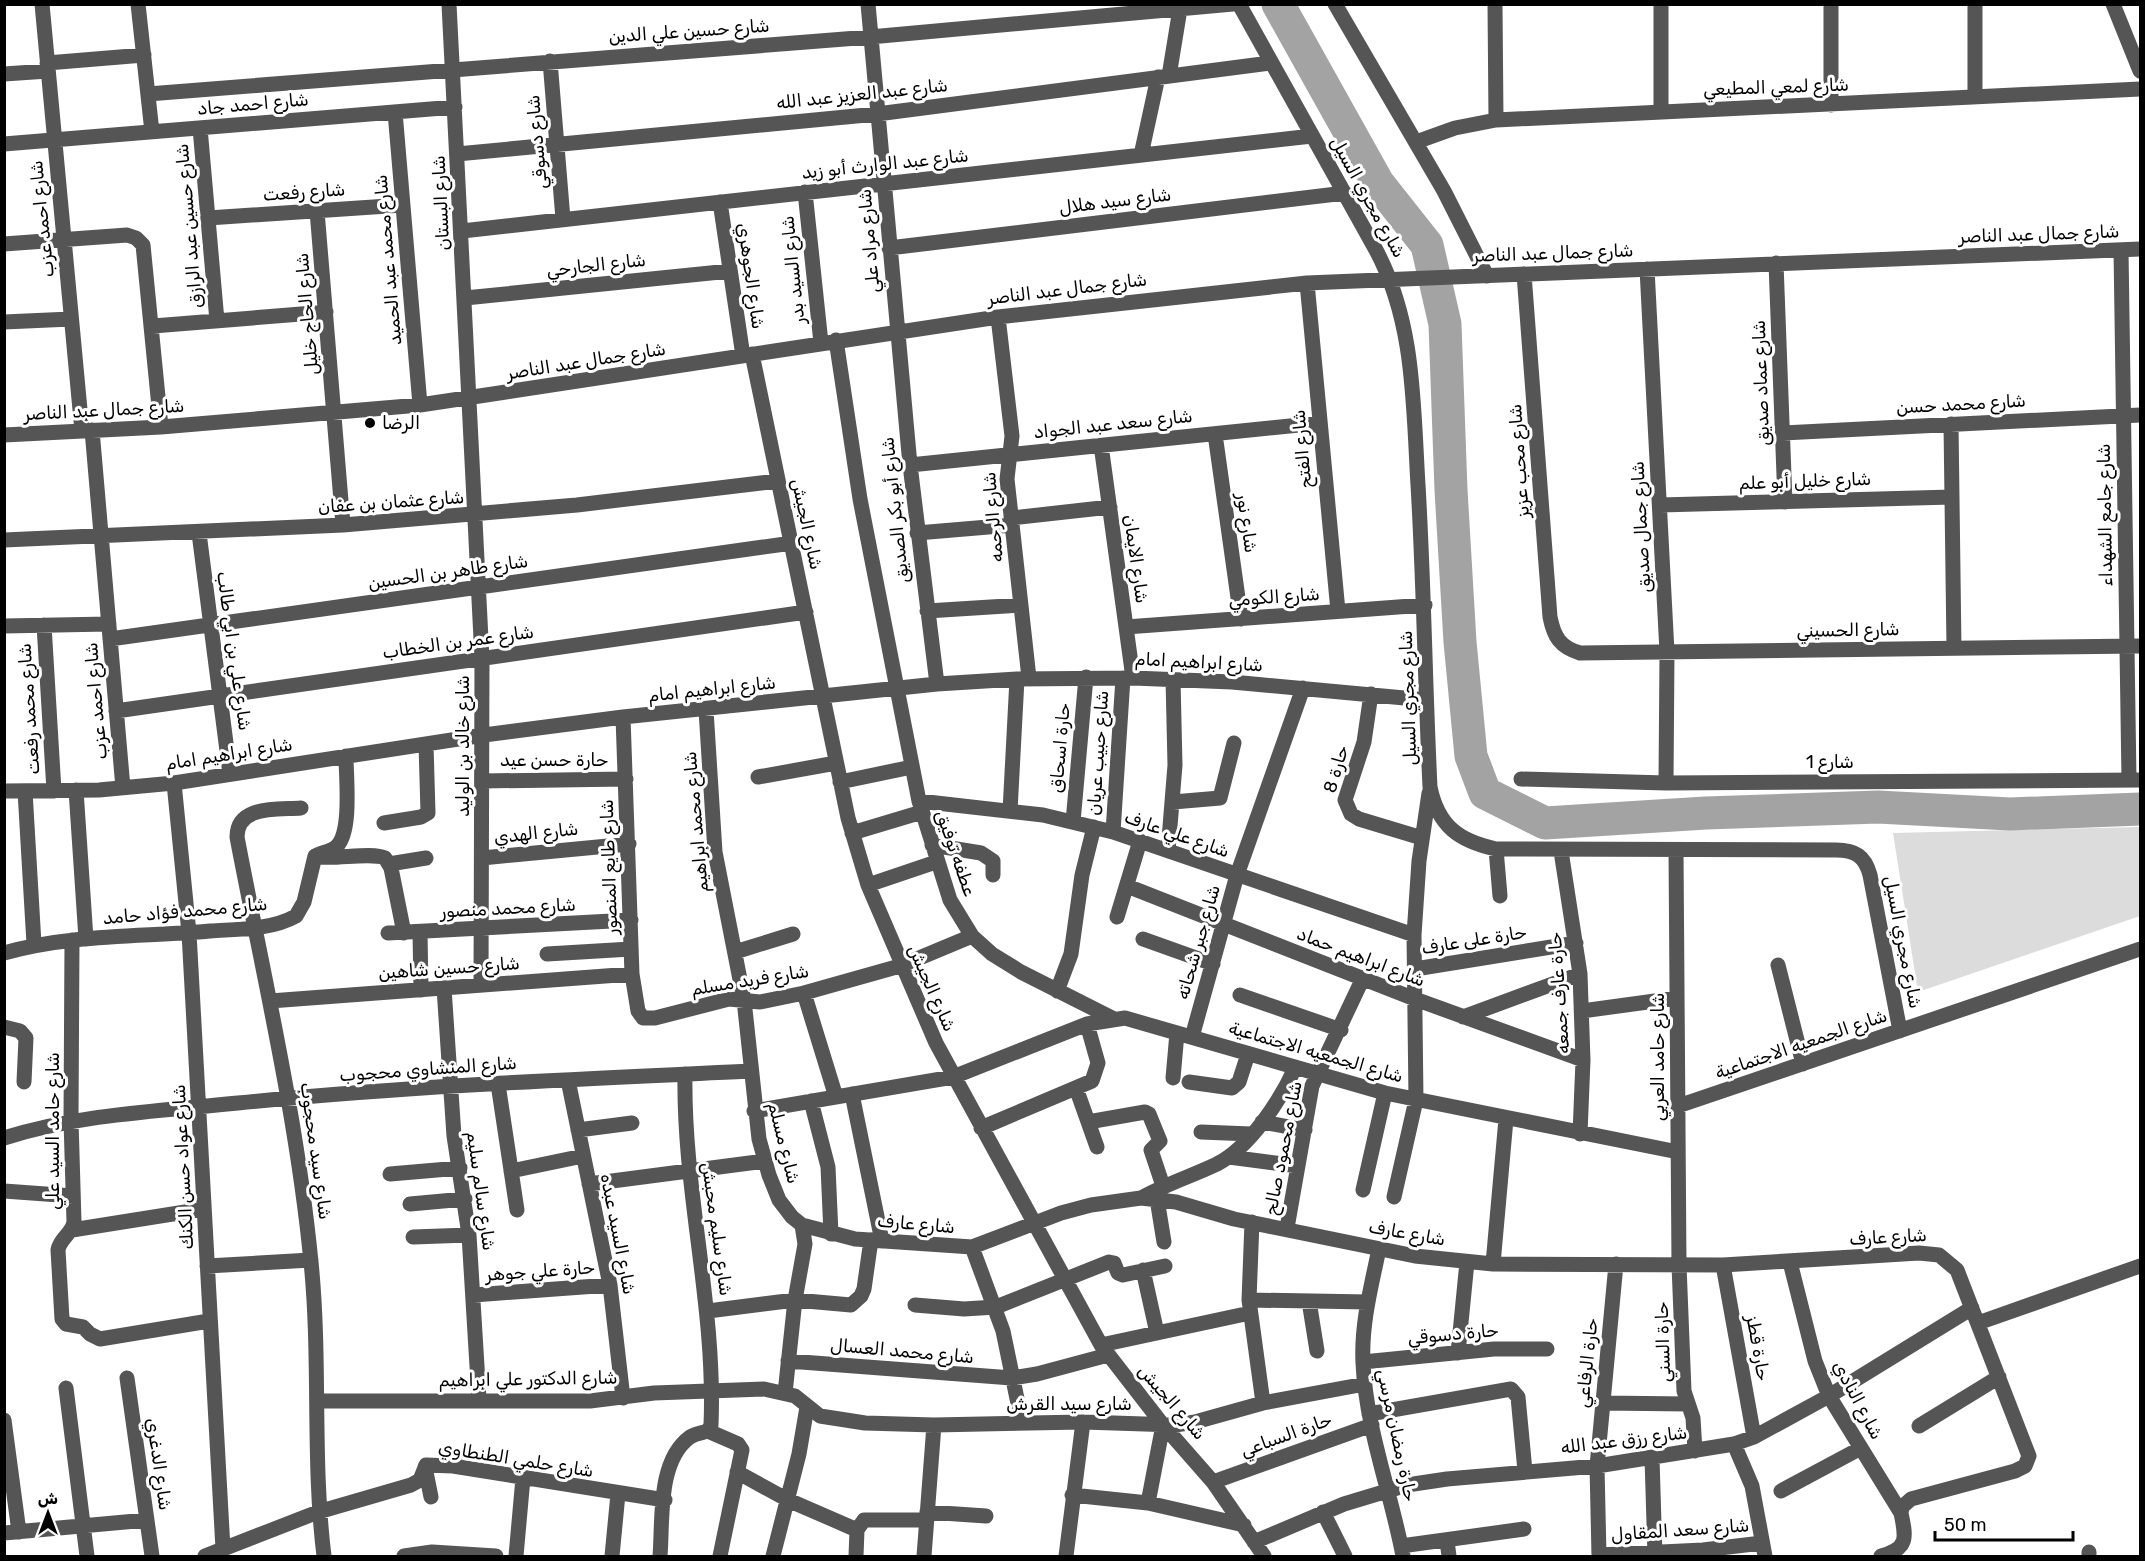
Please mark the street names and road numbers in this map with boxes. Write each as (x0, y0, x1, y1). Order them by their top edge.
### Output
street label: شارع حسين علي الدين (608, 14, 770, 50)
street label: شارع لمعي المطيعي (1703, 73, 1849, 103)
street label: شارع عبد العزيز عبد الله (775, 74, 949, 115)
street label: شارع احمد جاد (196, 88, 310, 121)
street label: شارع دسوقي (522, 94, 554, 190)
street label: شارع مجري السيل (1325, 133, 1410, 262)
street label: شارع حسين عبد الرازق (171, 143, 208, 309)
street label: شارع عبد الوارث أبو زيد (800, 144, 970, 185)
street label: شارع البستان (428, 155, 455, 251)
street label: شارع احمد عزب (25, 159, 60, 279)
street label: شارع محمد عبد الحميد (370, 174, 407, 346)
street label: شارع رفعت (262, 178, 346, 207)
street label: شارع سيد هلال (1058, 183, 1173, 220)
street label: شارع مراد علي (853, 188, 887, 294)
street label: شارع السيد بدر (776, 215, 811, 326)
street label: شارع جمال عبد الناصر (1957, 220, 2120, 249)
street label: شارع الجوهري (732, 221, 769, 331)
street label: شارع جمال عبد الناصر (1471, 239, 1634, 268)
street label: شارع الجارحي (545, 249, 647, 283)
street label: شارع الحاج خليل (291, 252, 324, 376)
street label: شارع جمال عبد الناصر (985, 268, 1148, 311)
street label: شارع عماد صديق (1748, 320, 1775, 446)
street label: شارع جمال عبد الناصر (504, 338, 667, 386)
street label: شارع محمد حسن (1896, 390, 2027, 419)
street label: شارع جمال عبد الناصر (22, 395, 185, 426)
street label: شارع محب عزيز (1504, 403, 1535, 520)
street label: شارع سعد عبد الجواد (1032, 405, 1194, 444)
street label: شارع الفتح (1288, 409, 1318, 489)
street label: شارع أبو بكر الصديق (876, 436, 915, 584)
street label: شارع جامع الشهداء (2093, 443, 2119, 587)
street label: شارع جمال صديق (1627, 461, 1656, 593)
street label: شارع خليل أبو علم (1738, 468, 1872, 495)
street label: شارع الرحمه (978, 471, 1009, 563)
street label: شارع الجيش (786, 476, 827, 572)
street label: شارع عثمان بن عفان (317, 486, 465, 519)
street label: شارع نور (1231, 491, 1262, 554)
street label: شارع الايمان (1118, 513, 1153, 605)
street label: شارع طاهر بن الحسين (367, 550, 530, 595)
street label: شارع علي بن ابي طالب (210, 570, 256, 732)
street label: شارع الكومي (1228, 583, 1321, 613)
street label: شارع الحسيني (1796, 618, 1900, 644)
street label: شارع عمر بن الخطاب (381, 620, 535, 665)
street label: شارع مجري السيل (1395, 630, 1422, 766)
street label: شارع احمد عزب (80, 641, 113, 760)
street label: شارع محمد رفعت (13, 643, 46, 775)
street label: شارع ابراهيم امام (1134, 648, 1263, 677)
street label: شارع ابراهيم امام (647, 671, 777, 708)
street label: شارع خالد بن الوليد (452, 675, 475, 817)
street label: شارع حبيب عريان (1083, 690, 1114, 816)
street label: حارة اسحاق (1045, 702, 1075, 794)
street label: شارع ابراهيم امام (164, 733, 294, 776)
street label: حارة 8 (1319, 743, 1353, 795)
street label: حارة حسن عيد (500, 749, 608, 771)
street label: شارع محمد ابراهيم (679, 750, 714, 894)
street label: شارع 1 (1806, 751, 1854, 774)
street label: شارع طايع المنصور (596, 799, 624, 936)
street label: شارع علي عارف (1121, 806, 1232, 864)
street label: عطفه توفيق (931, 807, 981, 899)
street label: شارع الهدي (493, 818, 579, 849)
street label: شارع مجري السيل (1878, 874, 1927, 1011)
street label: شارع جبر شحاته (1171, 882, 1226, 1002)
street label: شارع محمد فؤاد حامد (102, 893, 268, 930)
street label: شارع محمد منصور (439, 893, 576, 924)
street label: حارة على عارف (1420, 921, 1528, 959)
street label: شارع ابراهيم حماد (1293, 922, 1428, 992)
street label: حارة عارف جمعه (1544, 931, 1574, 1055)
street label: شارع الجيش (902, 941, 961, 1035)
street label: شارع حسين شاهين (377, 952, 521, 985)
street label: شارع فريد مسلم (690, 960, 811, 1001)
street label: شارع حامد العربي (1647, 993, 1671, 1121)
street label: شارع الجمعيه الاجتماعية (1712, 1004, 1890, 1085)
street label: شارع الجمعيه الاجتماعية (1226, 1017, 1406, 1088)
street label: شارع حامد السيد علي (42, 1052, 66, 1210)
street label: شارع المنشاوي محجوب (339, 1052, 517, 1087)
street label: شارع محمود صالح (1259, 1079, 1309, 1217)
street label: شارع سيد محجوب (294, 1081, 337, 1221)
street label: شارع عواد حسن الكنك (168, 1084, 199, 1250)
street label: شارع مسلم (762, 1100, 805, 1186)
street label: شارع سالم سليم (461, 1130, 500, 1252)
street label: شارع سليم محبش (696, 1161, 737, 1297)
street label: شارع السيد عبده (595, 1172, 640, 1296)
street label: شارع عارف (876, 1210, 956, 1239)
street label: شارع عارف (1367, 1215, 1447, 1252)
street label: شارع عارف (1849, 1224, 1927, 1251)
street label: حارة علي جوهر (483, 1256, 596, 1288)
street label: حارة السني (1651, 1301, 1677, 1383)
street label: حارة قطز (1741, 1313, 1775, 1382)
street label: حارة الرفاعي (1571, 1317, 1605, 1409)
street label: حارة دسوقي (1406, 1319, 1500, 1351)
street label: شارع محمد العسال (829, 1334, 975, 1369)
street label: شارع النادي (1827, 1357, 1888, 1444)
street label: شارع الجيش (1133, 1360, 1211, 1445)
street label: شارع الدكتور علي ابراهيم (438, 1366, 618, 1394)
street label: حارة رمضان مرسي (1370, 1367, 1422, 1504)
street label: شارع سيد القرش (1006, 1393, 1132, 1416)
street label: حارة السباعي (1237, 1408, 1335, 1464)
street label: شارع الدغري (141, 1416, 176, 1512)
street label: شارع رزق عبد الله (1559, 1421, 1689, 1460)
street label: شارع حلمي الطنطاوي (437, 1436, 595, 1484)
street label: شارع سعد المقاول (1610, 1514, 1750, 1547)

